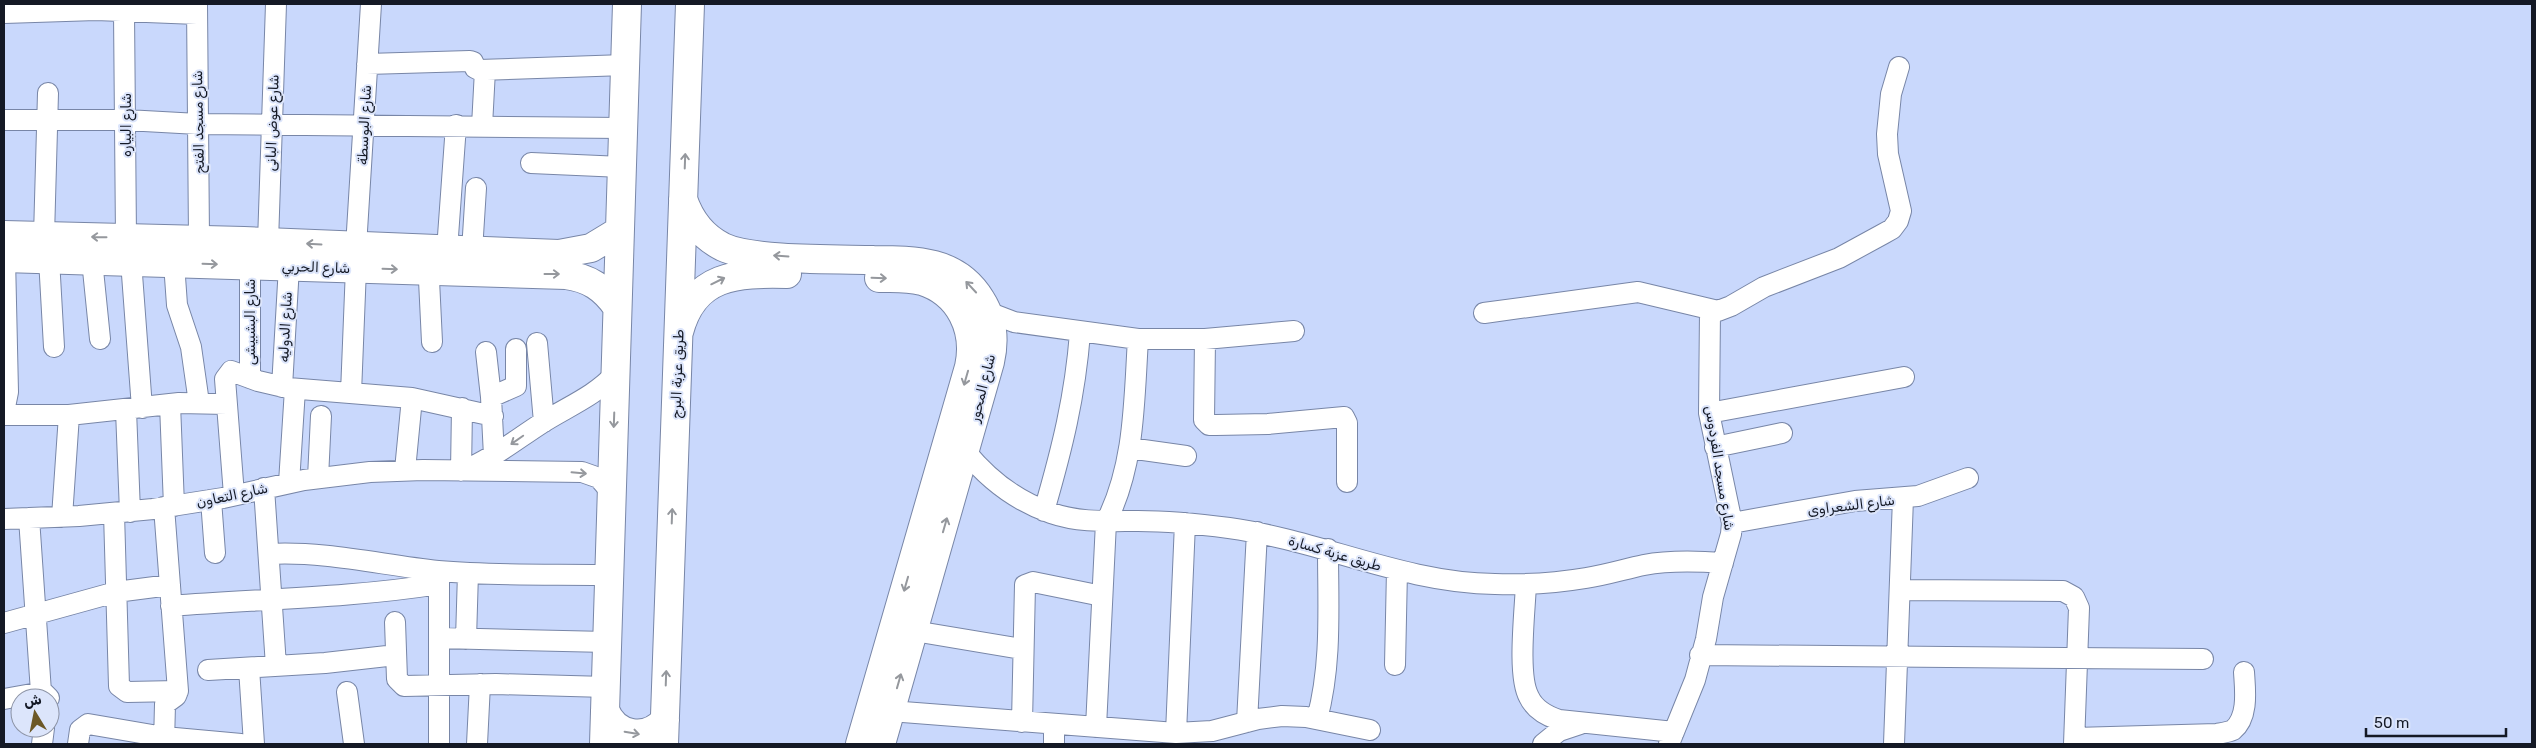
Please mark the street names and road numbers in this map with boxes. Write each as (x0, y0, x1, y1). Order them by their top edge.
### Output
street label: شارع مسجد الفتح (189, 70, 210, 174)
street label: شارع عوض البانى (262, 74, 285, 172)
street label: شارع البوسطة (354, 84, 377, 166)
street label: شارع البياره (118, 93, 137, 157)
street label: شارع الحربي (281, 258, 351, 279)
street label: شارع البشبيشى (242, 279, 261, 365)
street label: شارع الدوليه (275, 291, 298, 363)
street label: طريق عزبة البرج (667, 329, 690, 419)
street label: شارع المحور (966, 352, 1001, 425)
street label: شارع مسجد الفردوس (1699, 404, 1738, 532)
street label: شارع التعاون (195, 480, 270, 513)
street label: شارع الشعراوى (1807, 492, 1896, 521)
street label: طريق عزبة كسارة (1286, 532, 1384, 575)

